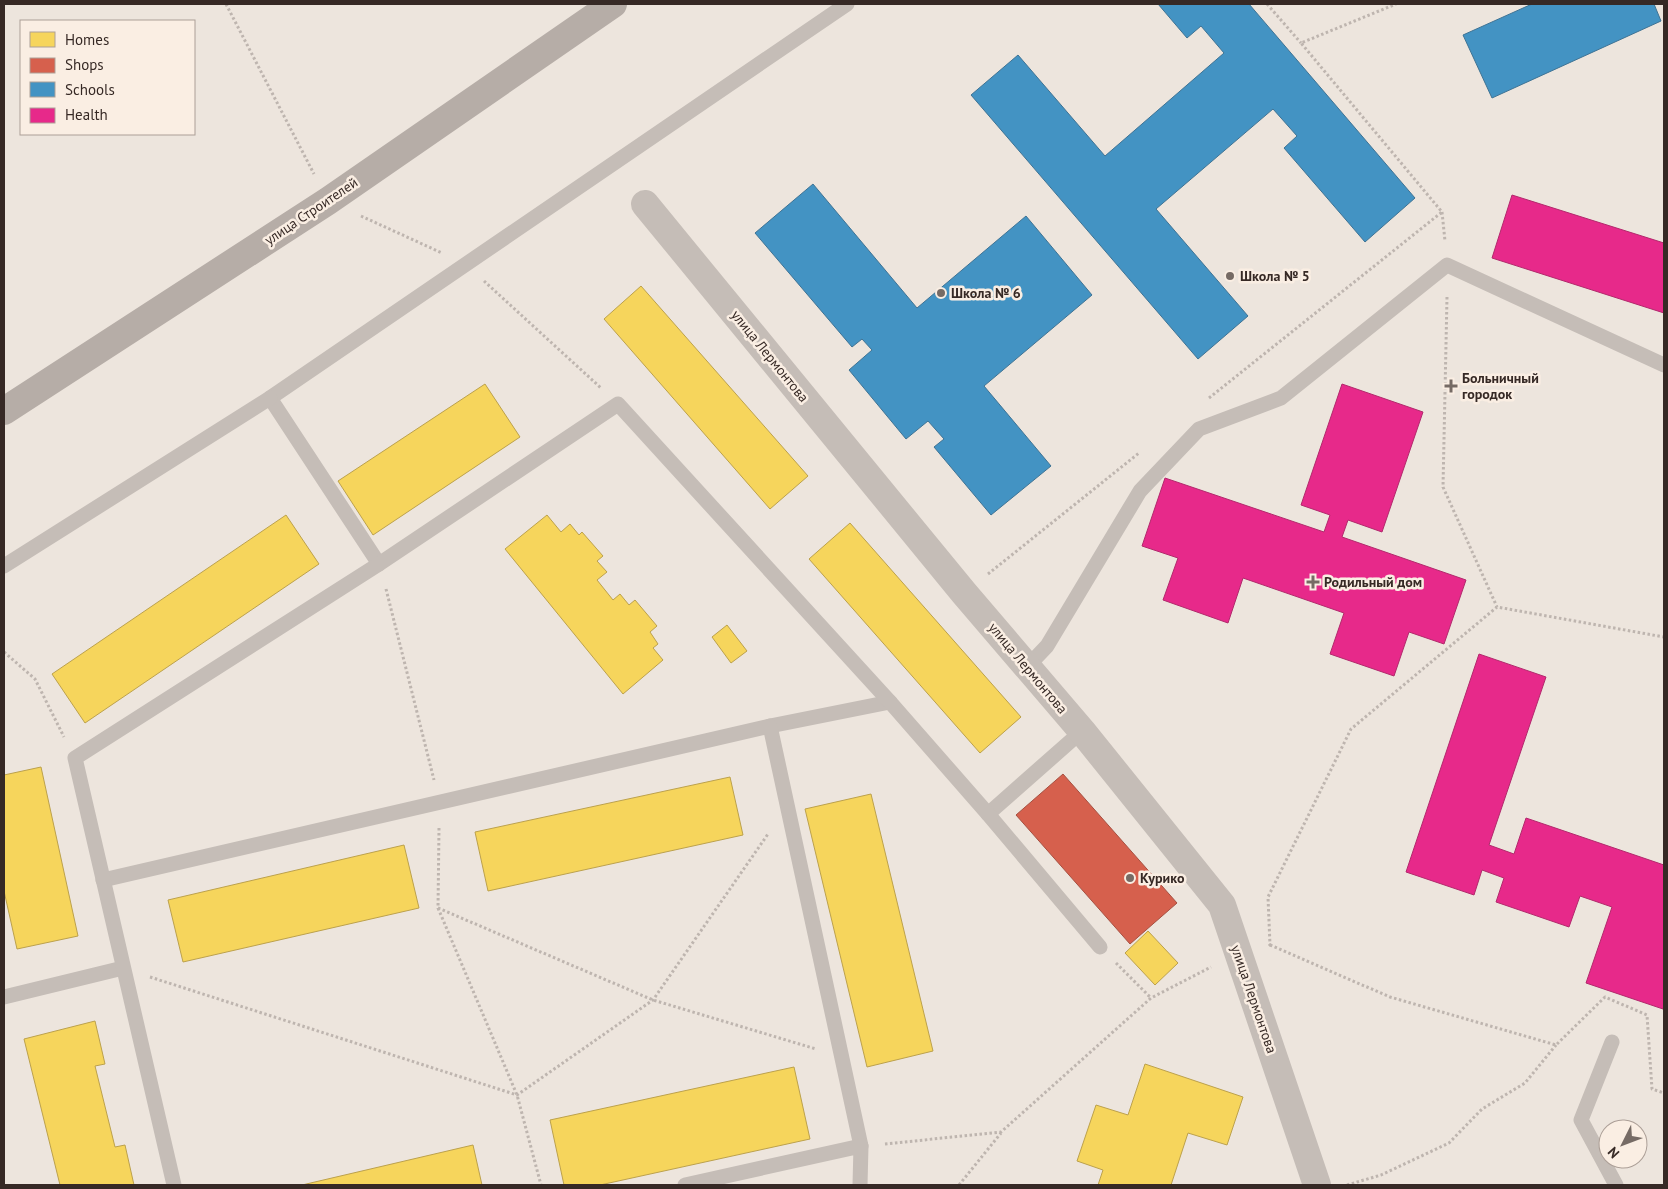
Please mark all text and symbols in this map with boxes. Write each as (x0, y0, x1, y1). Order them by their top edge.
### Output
legend (20, 20, 195, 135)
text: Homes (65, 30, 109, 49)
text: Shops (65, 55, 104, 74)
text: Schools (65, 80, 115, 99)
text: Health (65, 105, 108, 124)
street label: улица Строителей (261, 173, 361, 249)
place label: Школа № 5 (1240, 267, 1310, 285)
marker: Школа № 5 (1224, 270, 1236, 282)
place label: Школа № 6 (951, 284, 1021, 302)
marker: Школа № 6 (935, 287, 947, 299)
street label: улица Лермонтова (727, 306, 813, 406)
place label: Больничный городок (1462, 369, 1539, 403)
marker: Больничный городок (1444, 379, 1458, 393)
place label: Родильный дом (1324, 573, 1422, 591)
marker: Родильный дом (1306, 575, 1320, 589)
street label: улица Лермонтова (985, 619, 1071, 717)
place label: Курико (1140, 869, 1185, 887)
marker: Курико (1124, 872, 1136, 884)
street label: улица Лермонтова (1227, 942, 1281, 1056)
north arrow (1598, 1119, 1648, 1169)
text: N (1604, 1143, 1623, 1162)

